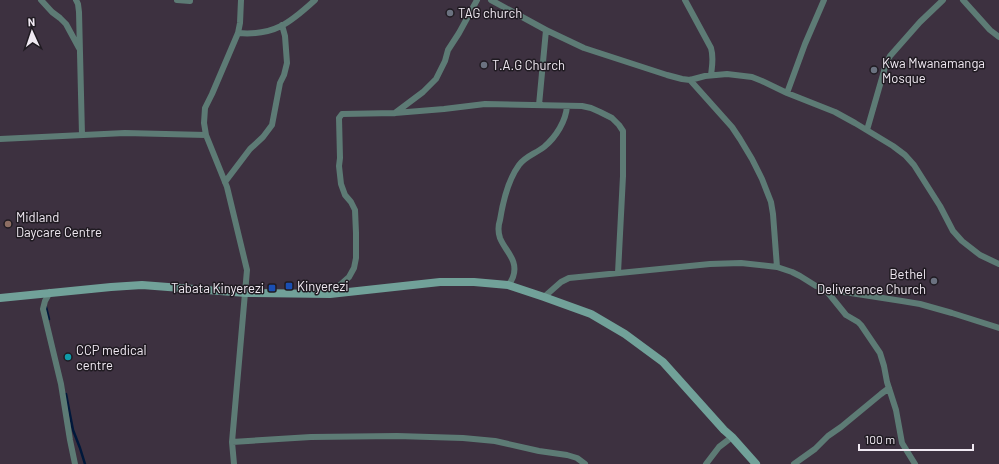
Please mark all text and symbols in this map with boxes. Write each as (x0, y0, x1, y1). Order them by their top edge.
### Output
place label: TAG church (458, 5, 522, 21)
marker: TAG church (445, 8, 455, 18)
north arrow (12, 12, 52, 52)
text: N (27, 15, 35, 28)
place label: Kwa Mwanamanga Mosque (882, 55, 985, 86)
place label: T.A.G Church (492, 57, 565, 73)
marker: T.A.G Church (479, 60, 489, 70)
marker: Kwa Mwanamanga Mosque (869, 65, 879, 75)
place label: Midland Daycare Centre (16, 209, 102, 240)
marker: Midland Daycare Centre (3, 219, 13, 229)
place label: Bethel Deliverance Church (817, 266, 926, 297)
marker: Bethel Deliverance Church (929, 276, 939, 286)
place label: Kinyerezi (297, 278, 349, 294)
place label: Tabata Kinyerezi (171, 280, 264, 296)
marker: Kinyerezi (284, 281, 294, 291)
marker: Tabata Kinyerezi (267, 283, 277, 293)
place label: CCP medical centre (76, 342, 146, 373)
marker: CCP medical centre (63, 352, 73, 362)
scale bar (859, 426, 973, 452)
text: 100 m (865, 432, 895, 446)

